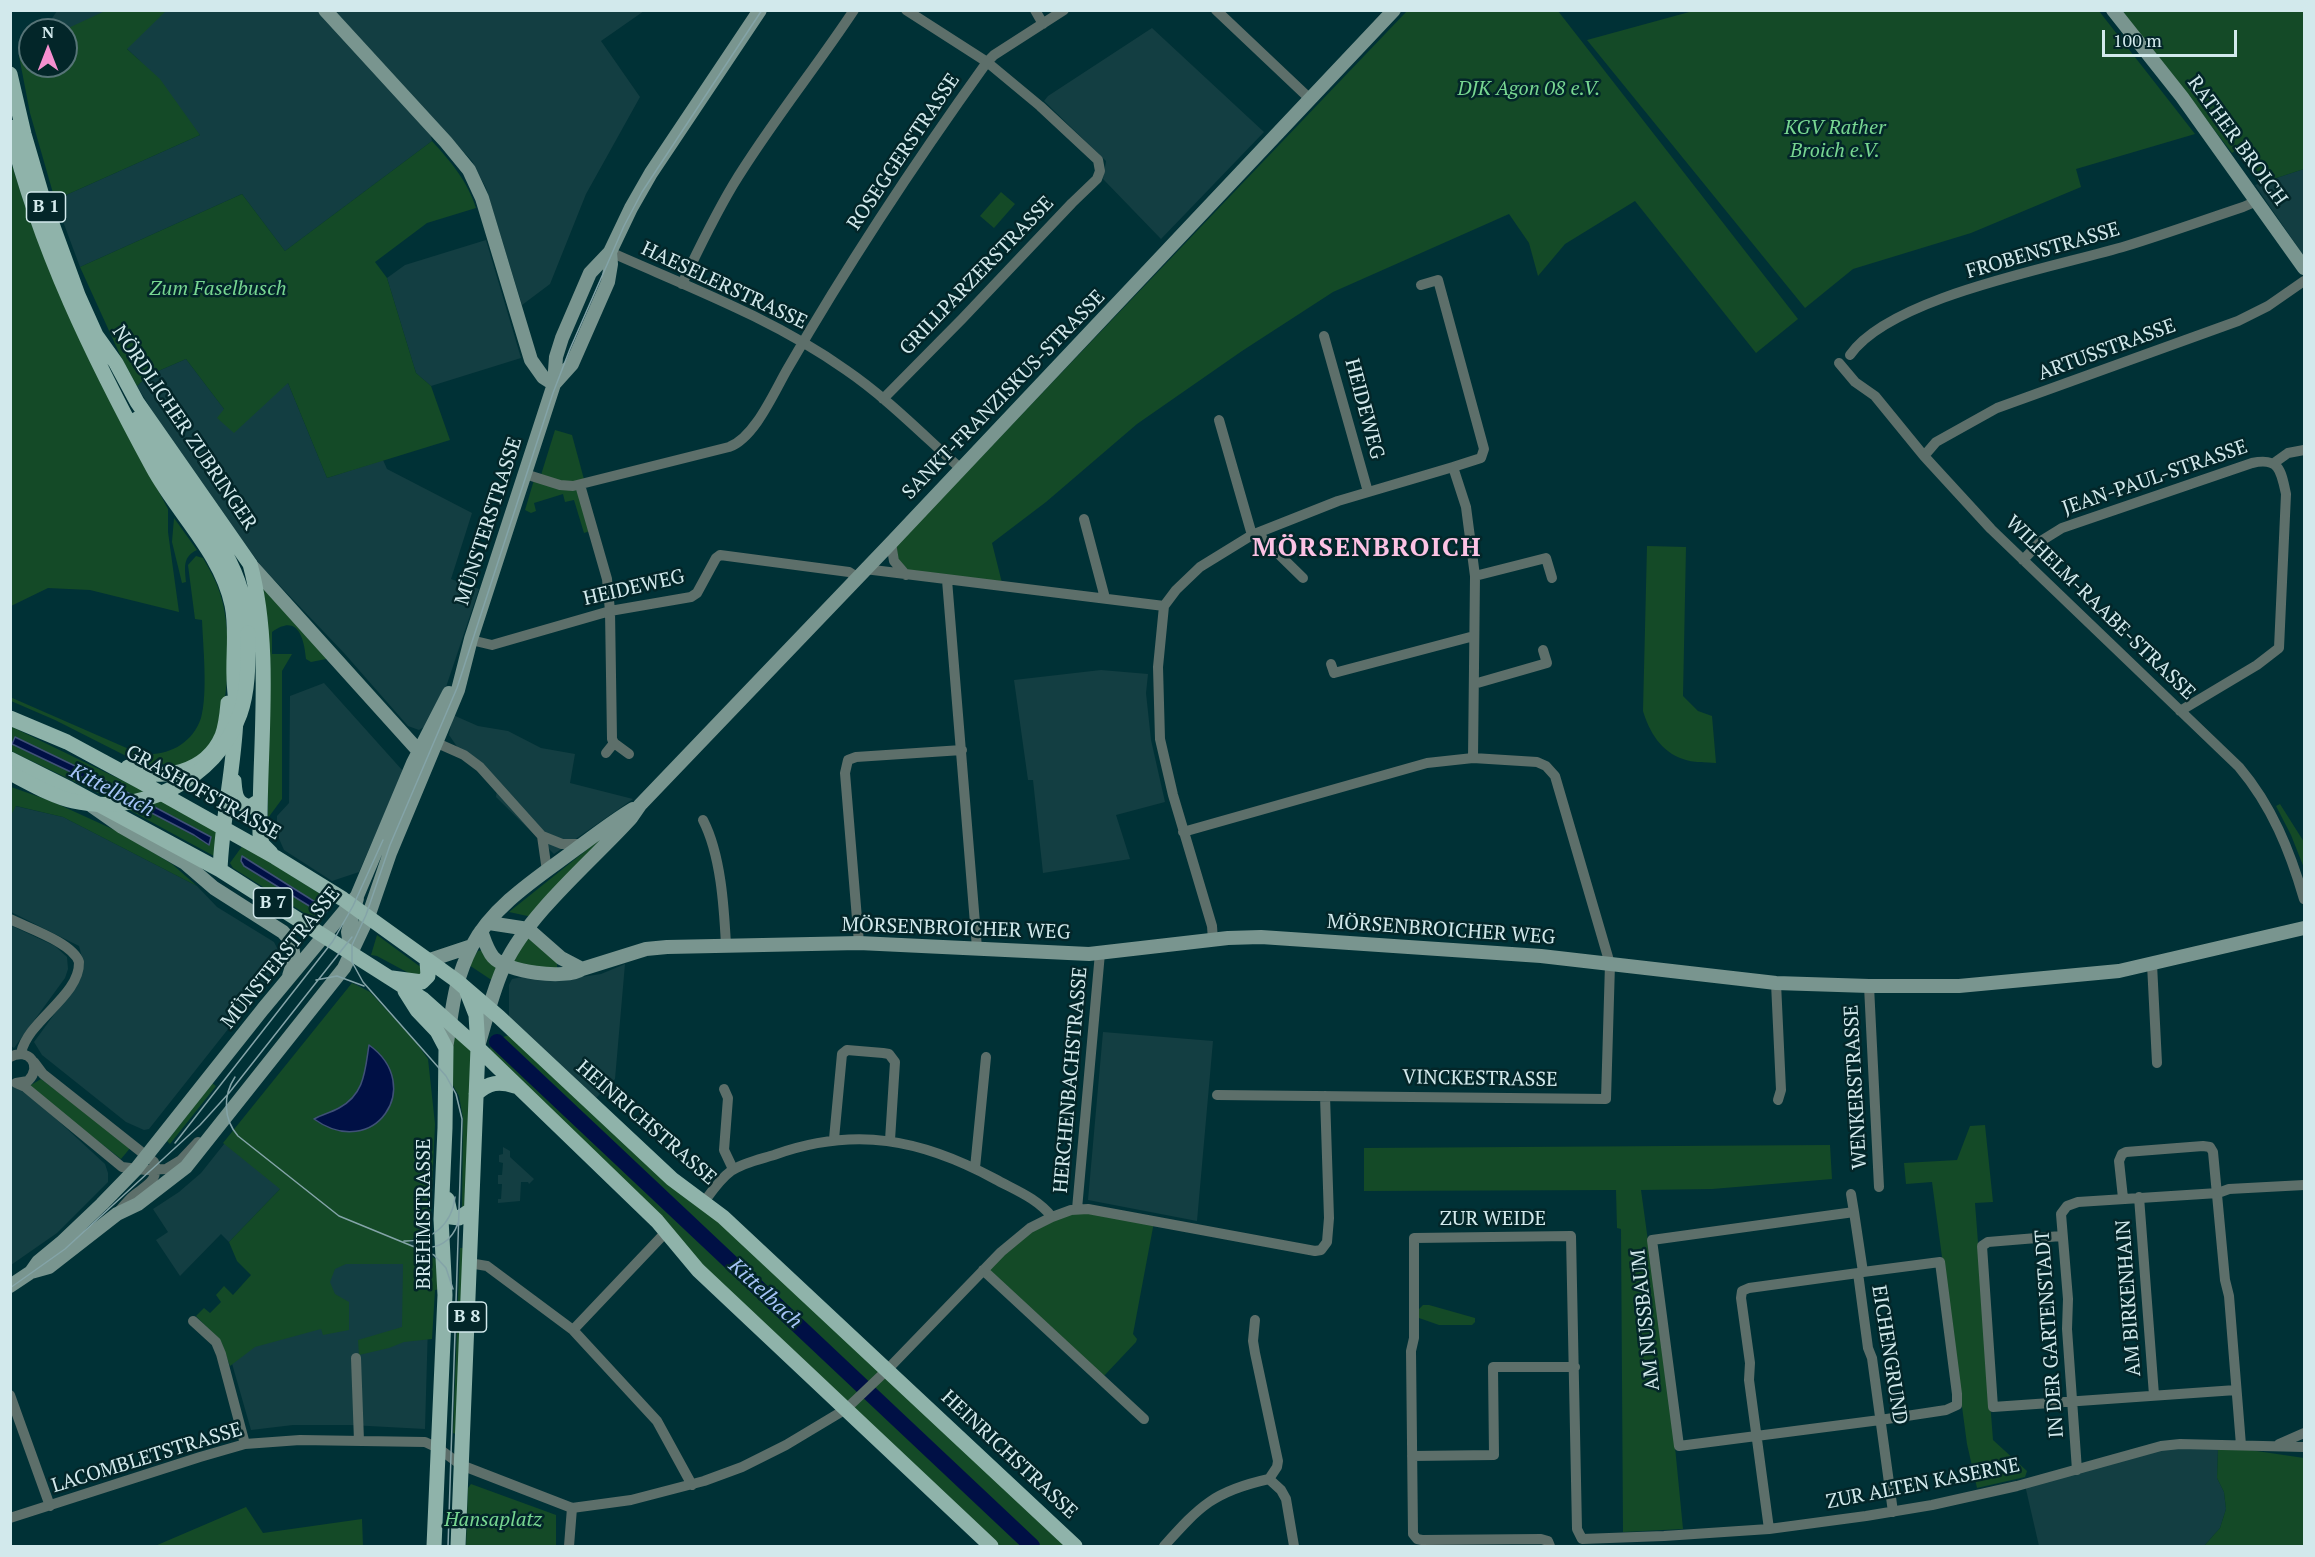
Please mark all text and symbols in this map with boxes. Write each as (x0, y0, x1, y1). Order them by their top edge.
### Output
north arrow (18, 18, 78, 78)
scale bar (2105, 18, 2240, 56)
text: N (42, 21, 54, 43)
text: 100 m (2113, 28, 2162, 52)
street label: ROSEGGERSTRASSE (843, 69, 965, 235)
street label: RATHER BROICH (2182, 71, 2292, 211)
park label: DJK Agon 08 e.V. (1457, 77, 1601, 101)
park label: KGV Rather Broich e.V. (1784, 116, 1886, 163)
road number: B 1 (26, 192, 66, 222)
street label: GRILLPARZERSTRASSE (895, 192, 1059, 360)
street label: FROBENSTRASSE (1963, 218, 2123, 284)
street label: HAESELERSTRASSE (637, 237, 811, 335)
park label: Zum Faselbusch (149, 277, 287, 301)
street label: SANKT-FRANZISKUS-STRASSE (898, 285, 1110, 505)
street label: ARTUSSTRASSE (2035, 314, 2179, 386)
street label: NÖRDLICHER ZUBRINGER (107, 321, 261, 535)
street label: HEIDEWEG (1339, 356, 1389, 462)
street label: MÜNSTERSTRASSE (450, 434, 528, 608)
street label: JEAN-PAUL-STRASSE (2059, 435, 2251, 521)
street label: WILHELM-RAABE-STRASSE (2000, 511, 2200, 705)
district label: MÖRSENBROICH (1252, 533, 1482, 565)
street label: HEIDEWEG (581, 565, 687, 611)
street label: GRASHOFSTRASSE (121, 740, 285, 846)
water label: Kittelbach (66, 759, 158, 823)
street label: MÜNSTERSTRASSE (216, 882, 346, 1034)
road number: B 7 (254, 888, 292, 918)
street label: MÖRSENBROICHER WEG (1326, 910, 1556, 950)
street label: MÖRSENBROICHER WEG (841, 913, 1071, 945)
street label: HERCHENBACHSTRASSE (1049, 966, 1093, 1194)
street label: WENKERSTRASSE (1840, 1004, 1872, 1170)
street label: HEINRICHSTRASSE (571, 1056, 721, 1190)
street label: VINCKESTRASSE (1402, 1066, 1558, 1092)
street label: BREHMSTRASSE (412, 1138, 436, 1290)
street label: ZUR WEIDE (1440, 1207, 1546, 1231)
street label: AM BIRKENHAIN (2112, 1219, 2146, 1377)
street label: IN DER GARTENSTADT (2031, 1229, 2069, 1439)
street label: AM NUSSBAUM (1627, 1248, 1665, 1392)
water label: Kittelbach (723, 1254, 807, 1334)
street label: EICHENGRUND (1866, 1283, 1912, 1427)
road number: B 8 (448, 1302, 486, 1332)
street label: HEINRICHSTRASSE (936, 1386, 1082, 1524)
street label: LACOMBLETSTRASSE (49, 1418, 245, 1498)
street label: ZUR ALTEN KASERNE (1824, 1453, 2022, 1515)
park label: Hansaplatz (444, 1508, 542, 1532)

